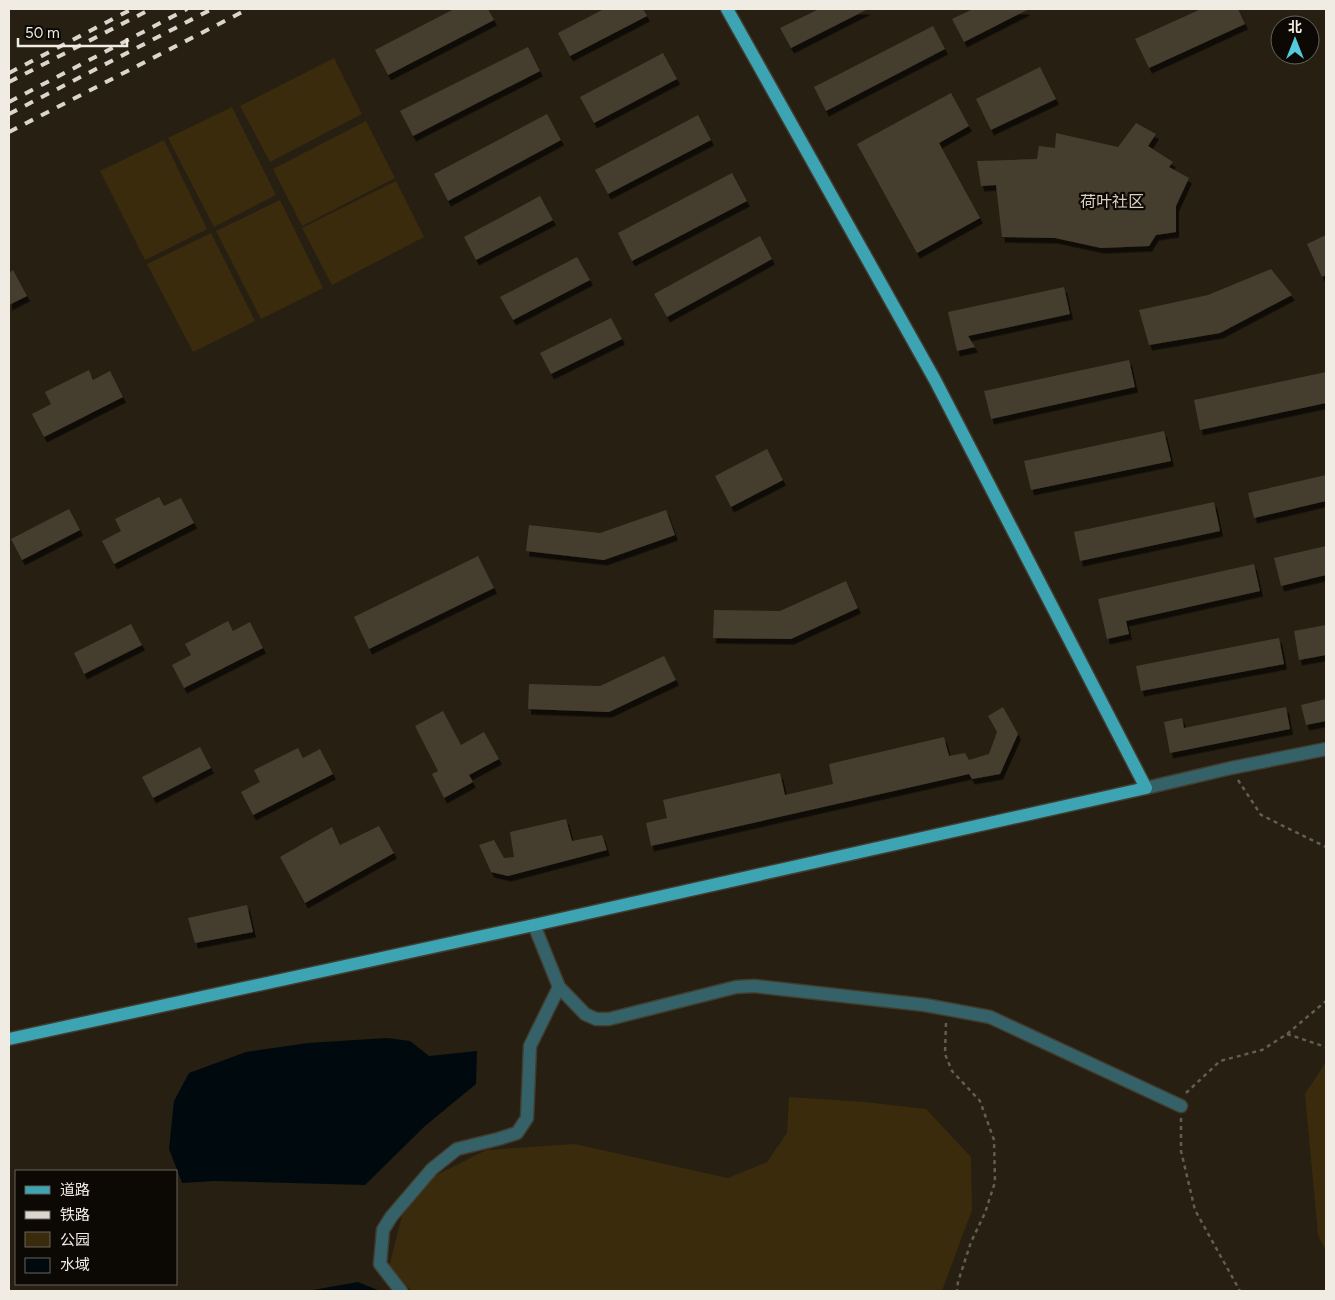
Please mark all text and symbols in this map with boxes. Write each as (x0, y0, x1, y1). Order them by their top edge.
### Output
scale bar (18, 15, 126, 47)
north arrow (1270, 15, 1320, 65)
text: 北 (1288, 19, 1302, 36)
text: 50 m (25, 24, 60, 42)
district label: 荷叶社区 (1080, 192, 1144, 211)
legend (15, 1170, 178, 1285)
text: 道路 (60, 1181, 90, 1199)
text: 铁路 (60, 1206, 90, 1224)
text: 公园 (60, 1231, 90, 1249)
text: 水域 (60, 1256, 90, 1274)

